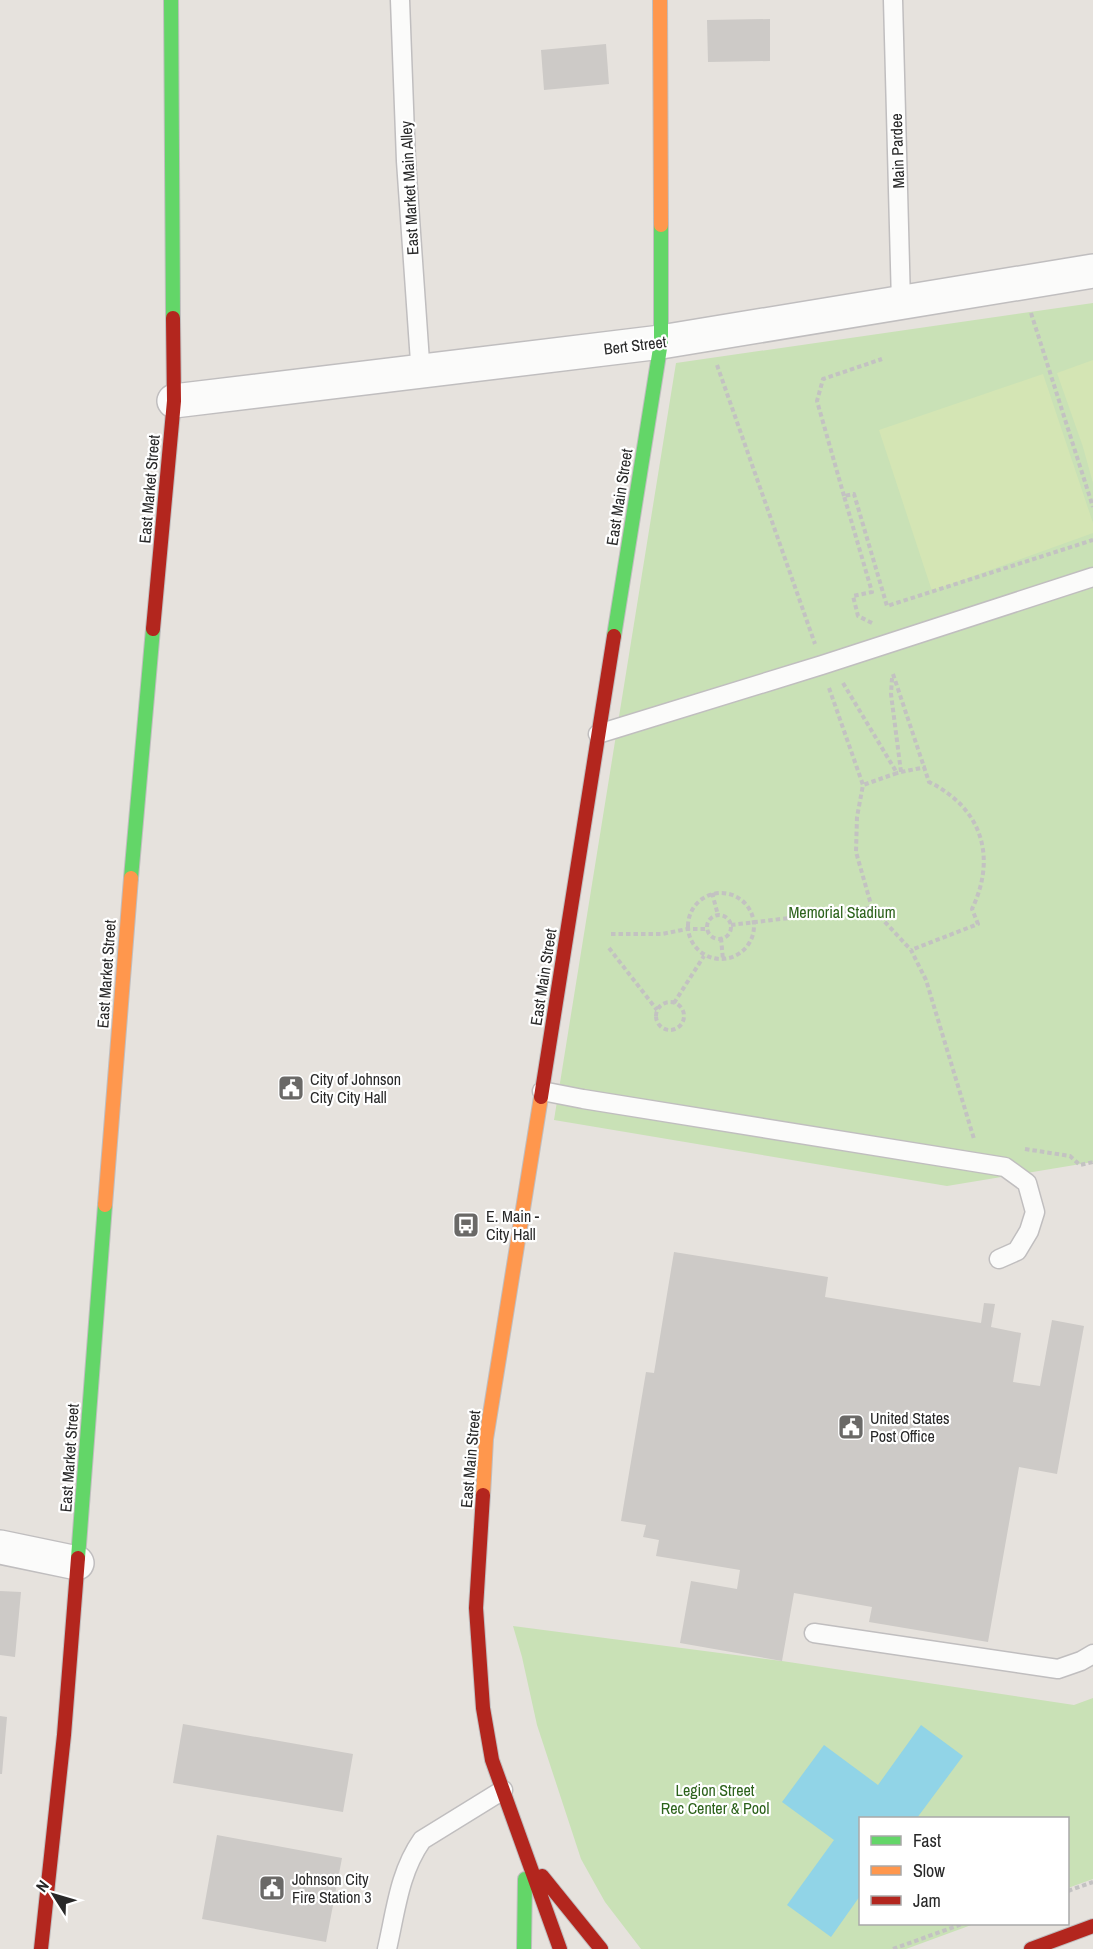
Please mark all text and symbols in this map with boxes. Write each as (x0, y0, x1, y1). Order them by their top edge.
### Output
street label: Main Pardee (885, 113, 909, 189)
street label: East Market Main Alley (394, 120, 423, 256)
street label: Bert Street (603, 330, 668, 360)
street label: East Market Street (133, 434, 165, 544)
street label: East Main Street (600, 447, 638, 547)
park label: Memorial Stadium (788, 901, 896, 923)
street label: East Market Street (91, 919, 121, 1029)
street label: East Main Street (524, 927, 562, 1027)
place label: City of Johnson City City Hall (310, 1068, 401, 1108)
public building icon: City of Johnson City City Hall (276, 1073, 306, 1103)
place label: E. Main - City Hall (486, 1205, 540, 1245)
bus stop icon: E. Main - City Hall (451, 1210, 481, 1240)
street label: East Market Street (54, 1403, 84, 1513)
place label: United States Post Office (870, 1407, 950, 1447)
street label: East Main Street (455, 1409, 485, 1509)
public building icon: United States Post Office (836, 1412, 866, 1442)
park label: Legion Street Rec Center & Pool (661, 1779, 769, 1819)
legend (859, 1817, 1069, 1925)
text: Fast (913, 1828, 941, 1853)
text: Slow (913, 1858, 945, 1883)
north arrow (24, 1865, 84, 1925)
place label: Johnson City Fire Station 3 (292, 1868, 372, 1908)
public building icon: Johnson City Fire Station 3 (257, 1873, 287, 1903)
text: N (30, 1876, 54, 1896)
text: Jam (913, 1888, 941, 1913)

